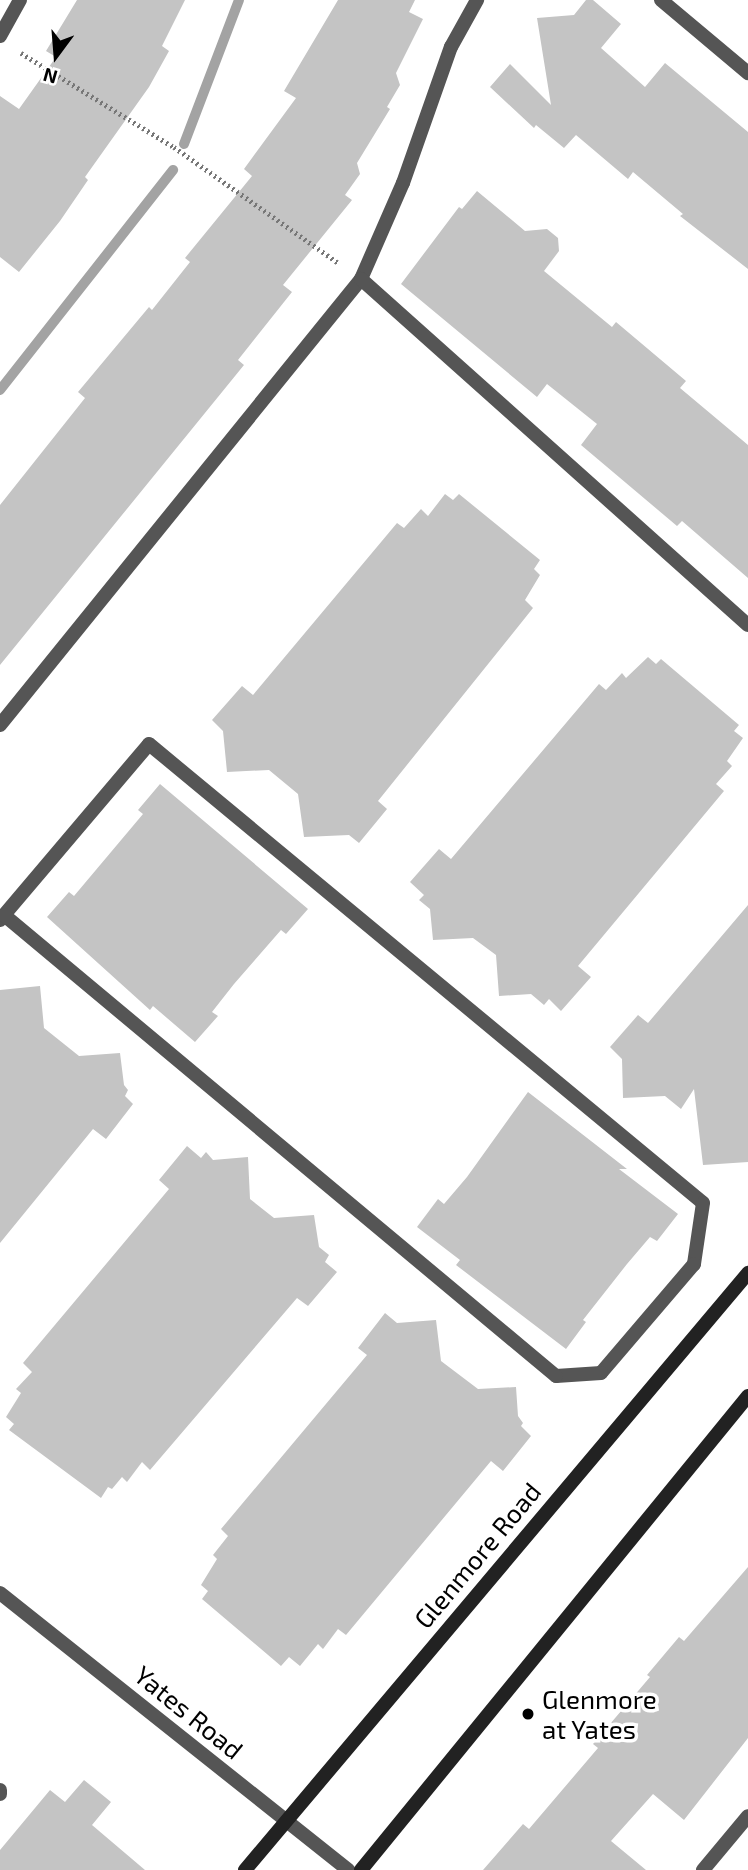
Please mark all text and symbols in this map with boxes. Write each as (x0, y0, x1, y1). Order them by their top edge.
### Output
north arrow (21, 21, 91, 91)
text: N (40, 64, 60, 90)
street label: Glenmore Road (407, 1476, 547, 1634)
street label: Yates Road (129, 1659, 249, 1765)
place label: Glenmore at Yates (542, 1683, 657, 1744)
marker: Glenmore at Yates (520, 1706, 536, 1722)

